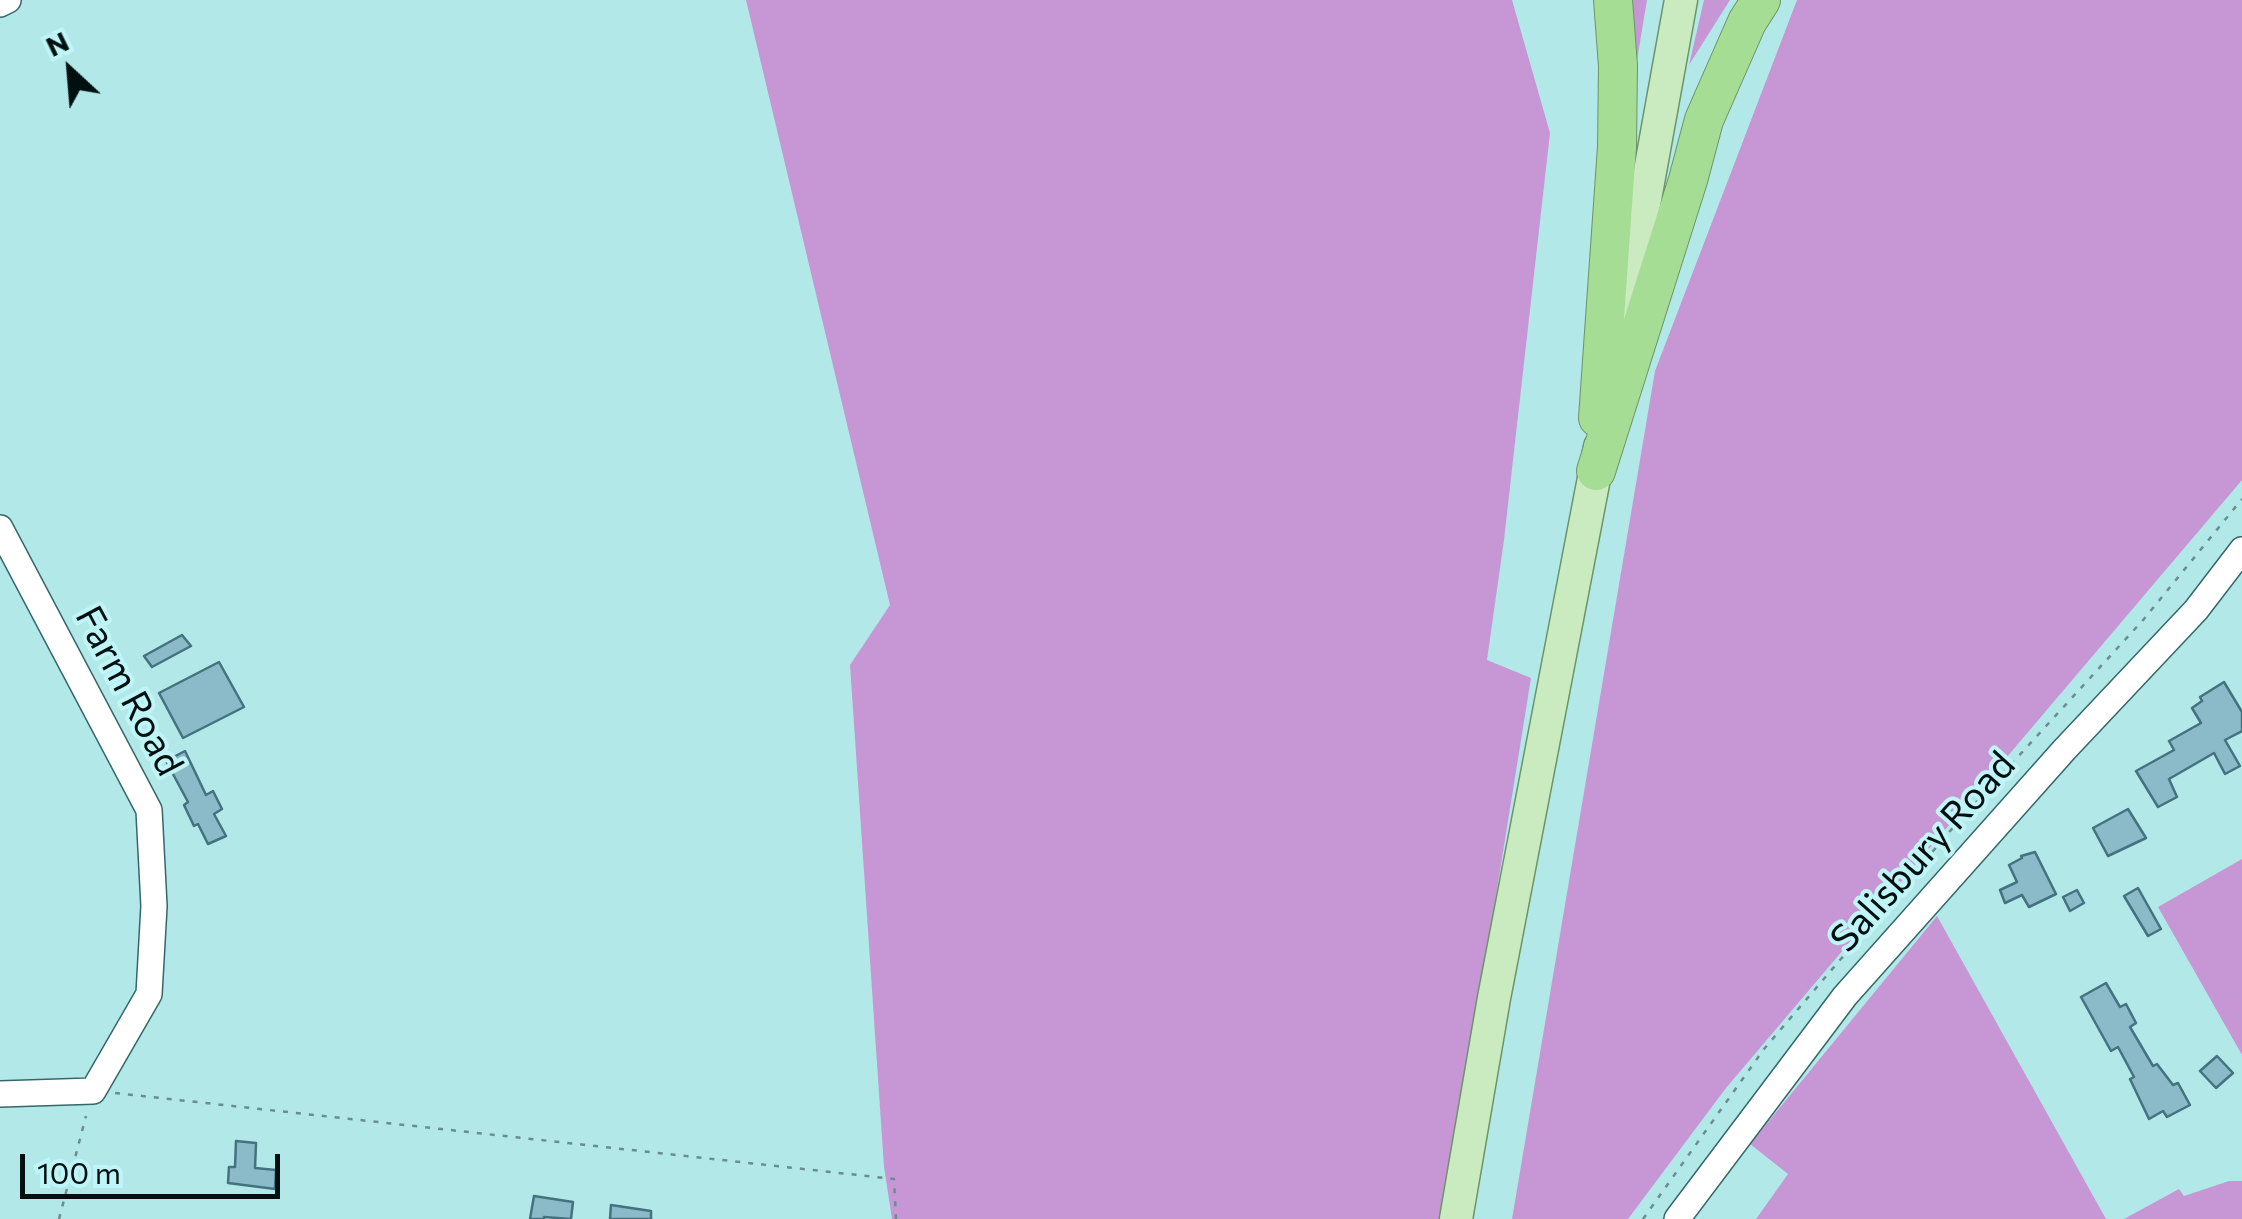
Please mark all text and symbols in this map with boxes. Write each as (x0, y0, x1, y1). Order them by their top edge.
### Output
north arrow (20, 20, 120, 120)
text: N (40, 23, 74, 63)
street label: Farm Road (65, 599, 193, 783)
street label: Salisbury Road (1821, 743, 2025, 961)
scale bar (25, 1134, 285, 1196)
text: 100 m (37, 1153, 121, 1190)

